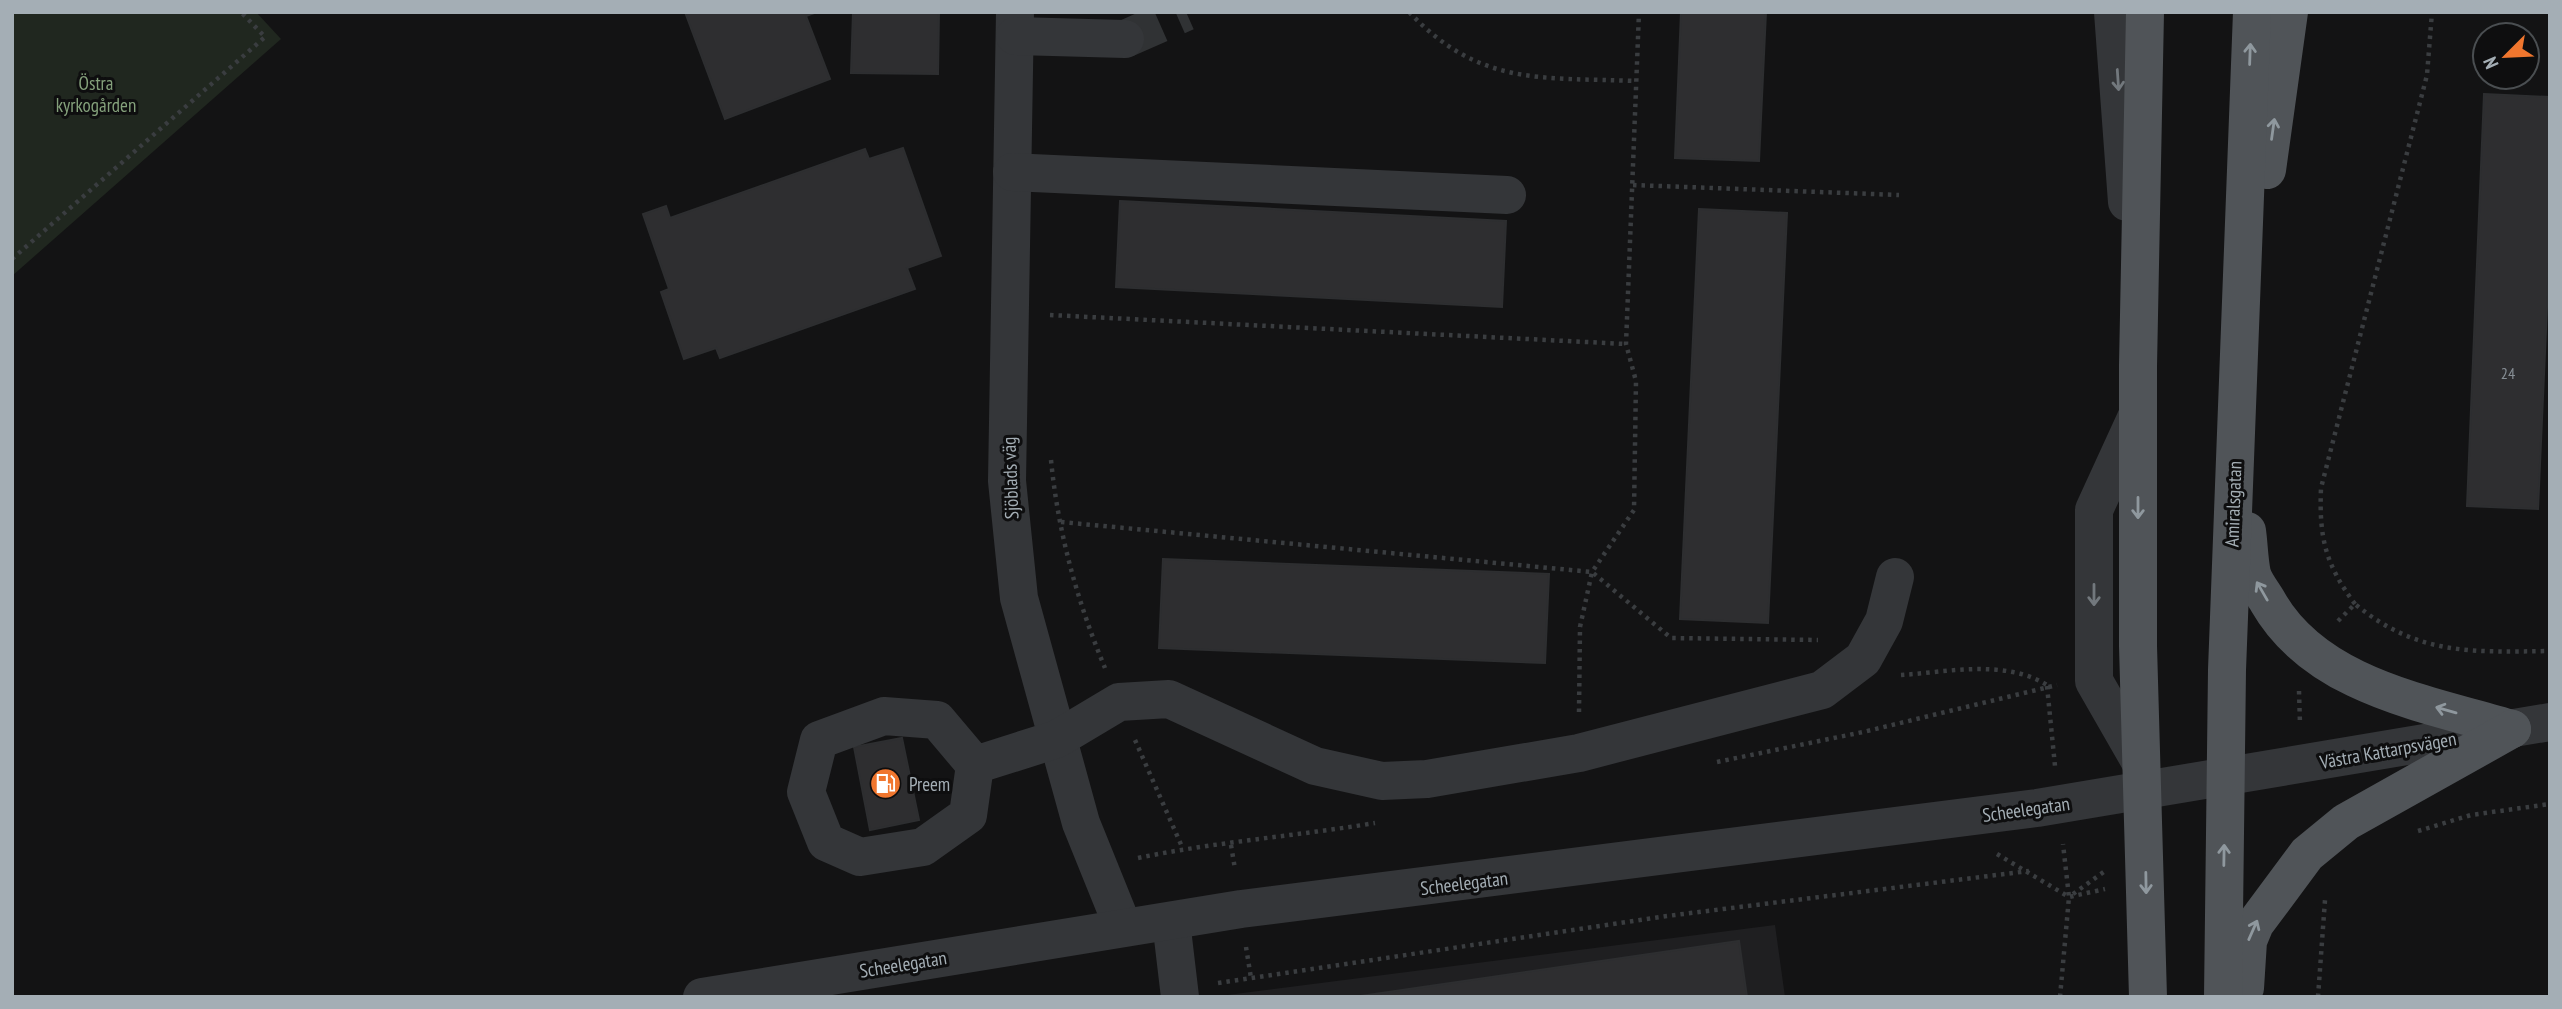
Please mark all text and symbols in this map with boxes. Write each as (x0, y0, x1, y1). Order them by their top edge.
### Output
north arrow (2471, 21, 2541, 91)
one-way arrow (2244, 42, 2257, 65)
text: N (2477, 53, 2504, 72)
one-way arrow (2112, 69, 2125, 91)
park label: Östra kyrkogården (56, 71, 136, 117)
one-way arrow (2267, 118, 2280, 141)
house number: 24 (2501, 363, 2515, 383)
street label: Sjöblads väg (997, 436, 1023, 520)
street label: Amiralsgatan (2220, 461, 2246, 547)
one-way arrow (2131, 496, 2145, 519)
one-way arrow (2254, 582, 2268, 602)
one-way arrow (2087, 583, 2101, 606)
one-way arrow (2435, 702, 2457, 715)
street label: Västra Kattarpsvägen (2317, 726, 2458, 774)
fuel station icon: Preem (869, 767, 903, 801)
place label: Preem (909, 772, 950, 796)
street label: Scheelegatan (1981, 791, 2071, 827)
one-way arrow (2218, 844, 2231, 867)
street label: Scheelegatan (1419, 866, 1509, 900)
one-way arrow (2139, 872, 2153, 895)
one-way arrow (2247, 920, 2260, 941)
street label: Scheelegatan (858, 945, 948, 983)

